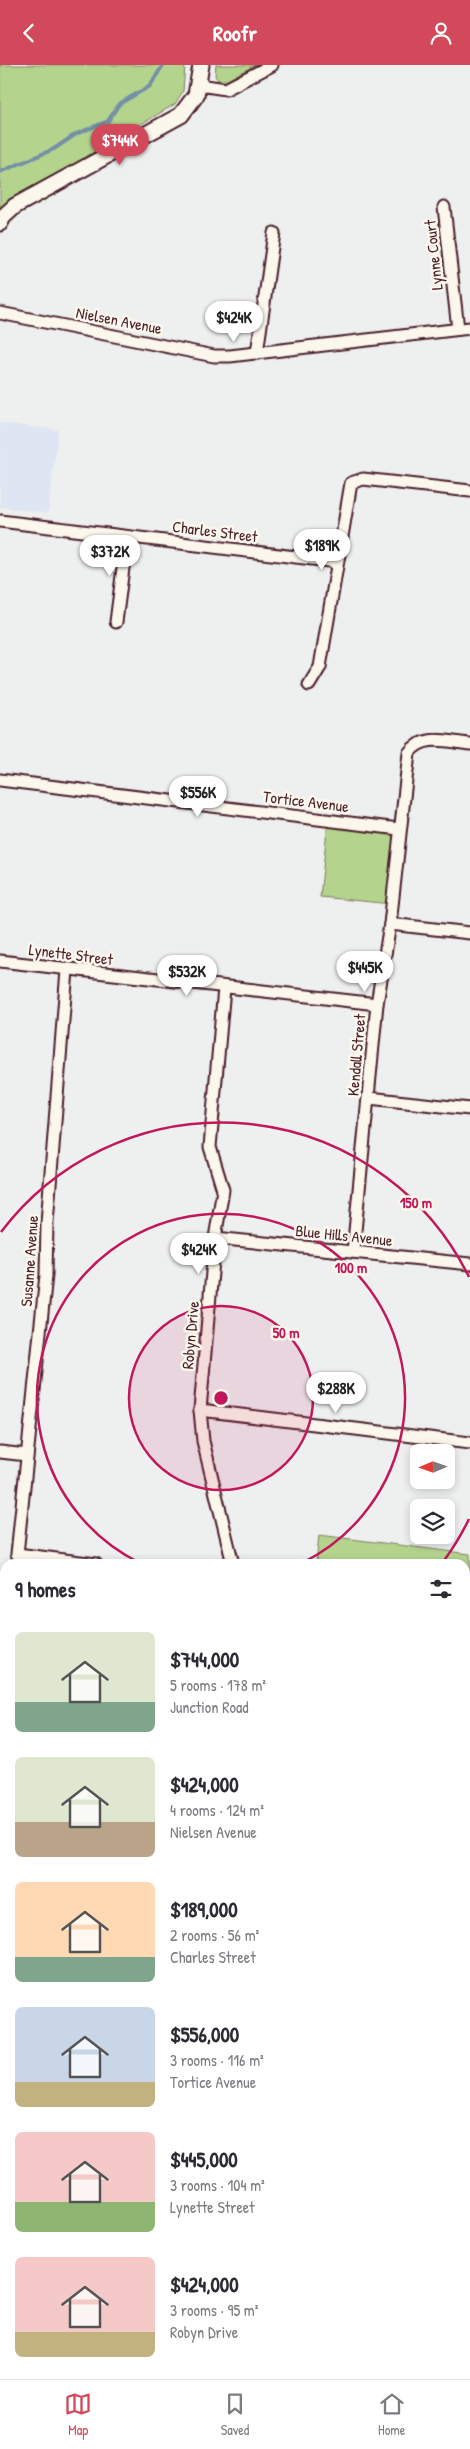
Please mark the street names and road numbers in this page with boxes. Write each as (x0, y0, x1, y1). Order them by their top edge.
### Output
street label: Lynne Court (418, 218, 448, 291)
street label: Nielsen Avenue (74, 301, 164, 339)
street label: Charles Street (171, 515, 259, 547)
street label: Tortice Avenue (262, 785, 351, 817)
street label: Lynette Street (28, 938, 115, 970)
street label: Kendall Street (341, 1013, 371, 1097)
street label: Susanne Avenue (15, 1214, 43, 1307)
street label: Blue Hills Avenue (295, 1219, 394, 1251)
street label: Robyn Drive (176, 1299, 204, 1370)

